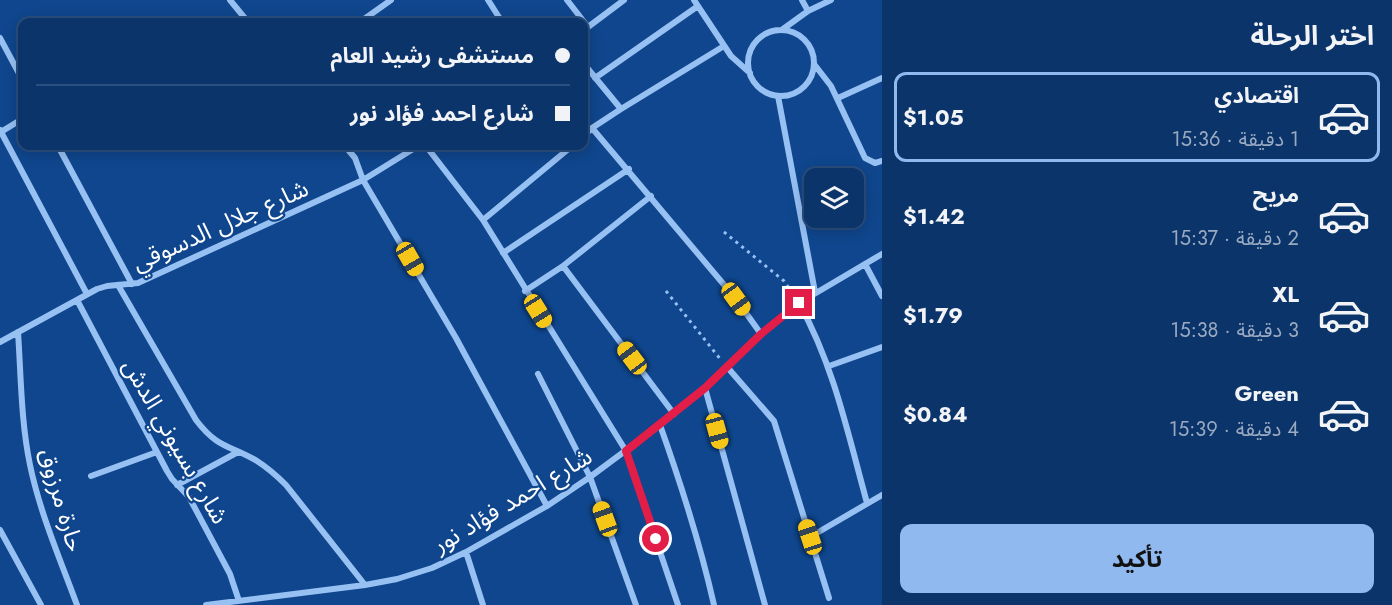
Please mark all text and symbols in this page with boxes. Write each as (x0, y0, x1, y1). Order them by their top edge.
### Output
text: اختر الرحلة (1251, 16, 1374, 55)
text: مستشفى رشيد العام (330, 39, 534, 71)
text: اقتصادي (1214, 79, 1299, 111)
icon: car (1317, 90, 1371, 144)
text: شارع احمد فؤاد نور (350, 97, 534, 129)
text: $1.05 (903, 101, 964, 133)
text: 1 دقيقة · 15:36 (1172, 125, 1299, 154)
map controls (804, 168, 864, 228)
button: layers (804, 168, 864, 228)
street label: شارع جلال الدسوقي (126, 170, 314, 281)
text: مريح (1253, 178, 1299, 210)
icon: car (1317, 189, 1371, 243)
text: $1.42 (903, 200, 965, 232)
text: 2 دقيقة · 15:37 (1171, 224, 1299, 253)
car (393, 239, 427, 279)
text: XL (1272, 278, 1299, 310)
car (718, 279, 754, 319)
icon: car (1317, 288, 1371, 342)
route end (785, 289, 812, 316)
car (521, 291, 555, 331)
text: $1.79 (903, 299, 963, 331)
text: 3 دقيقة · 15:38 (1170, 316, 1299, 345)
car (614, 338, 650, 378)
street label: شارع بسيوني الدش (113, 352, 238, 531)
text: Green (1235, 377, 1299, 409)
icon: car (1317, 387, 1371, 441)
text: $0.84 (903, 398, 967, 430)
car (704, 411, 730, 451)
text: 4 دقيقة · 15:39 (1169, 415, 1299, 444)
street label: شارع احمد فؤاد نور (425, 438, 598, 562)
street label: حارة مرزوق (31, 444, 93, 556)
car (590, 499, 620, 539)
car (796, 517, 824, 557)
button: تأكيد (900, 524, 1374, 593)
route start (642, 525, 669, 552)

